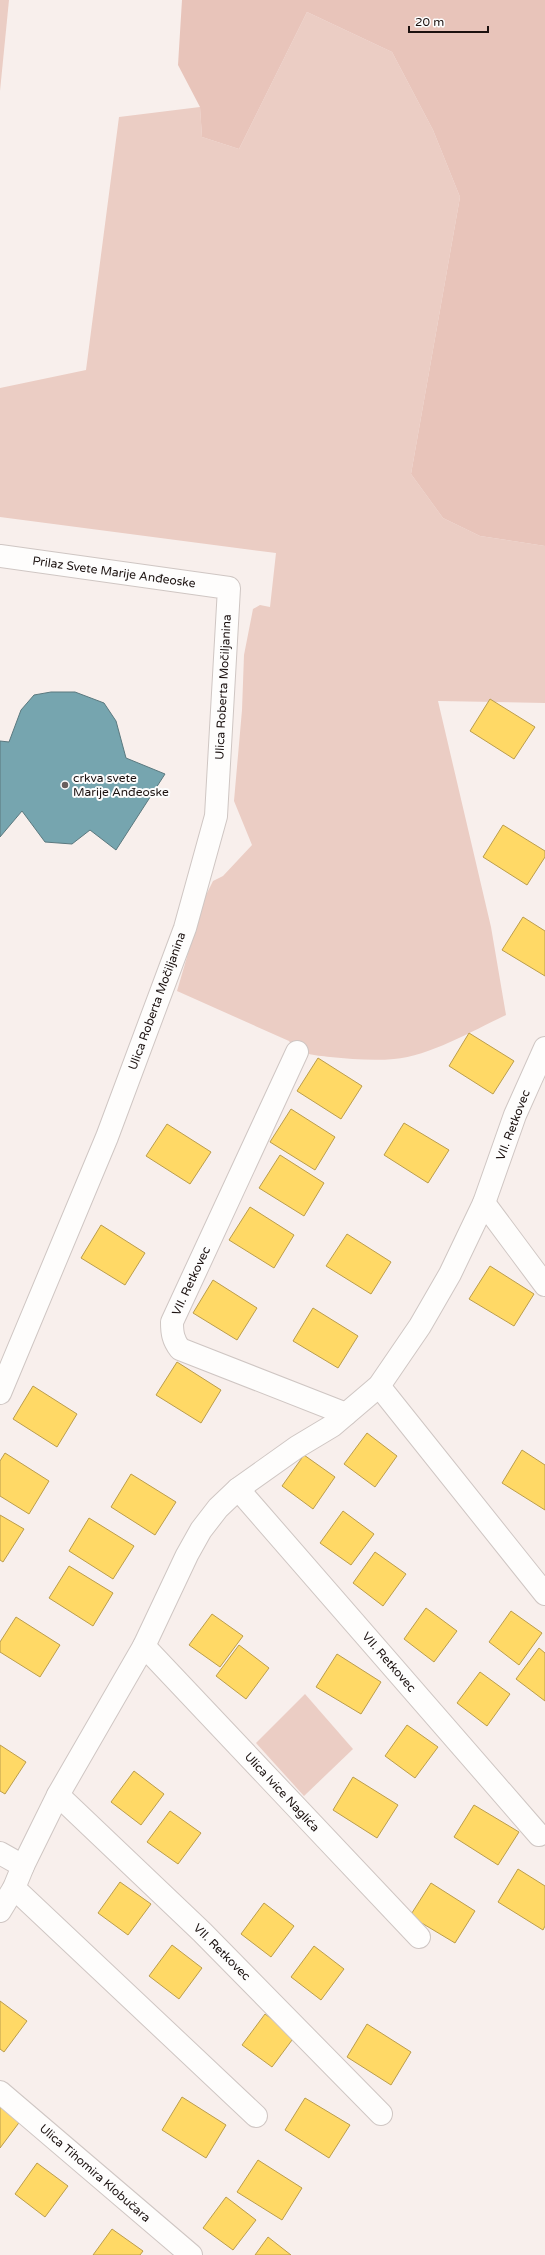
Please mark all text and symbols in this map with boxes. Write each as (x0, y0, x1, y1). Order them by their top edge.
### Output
scale bar (409, 8, 488, 34)
text: 20 m (415, 15, 444, 29)
street label: Prilaz Svete Marije Anđeoske (31, 554, 197, 590)
street label: Ulica Roberta Močiljanina (212, 614, 234, 760)
place label: crkva svete Marije Anđeoske (73, 771, 169, 799)
marker: crkva svete Marije Anđeoske (60, 780, 70, 790)
street label: Ulica Roberta Močiljanina (126, 930, 188, 1072)
street label: VII. Retkovec (493, 1088, 533, 1162)
street label: VII. Retkovec (169, 1244, 213, 1318)
street label: VII. Retkovec (359, 1629, 419, 1695)
street label: Ulica Ivice Naglića (242, 1749, 322, 1835)
street label: VII. Retkovec (191, 1921, 253, 1983)
street label: Ulica Tihomira Klobučara (37, 2121, 153, 2225)

